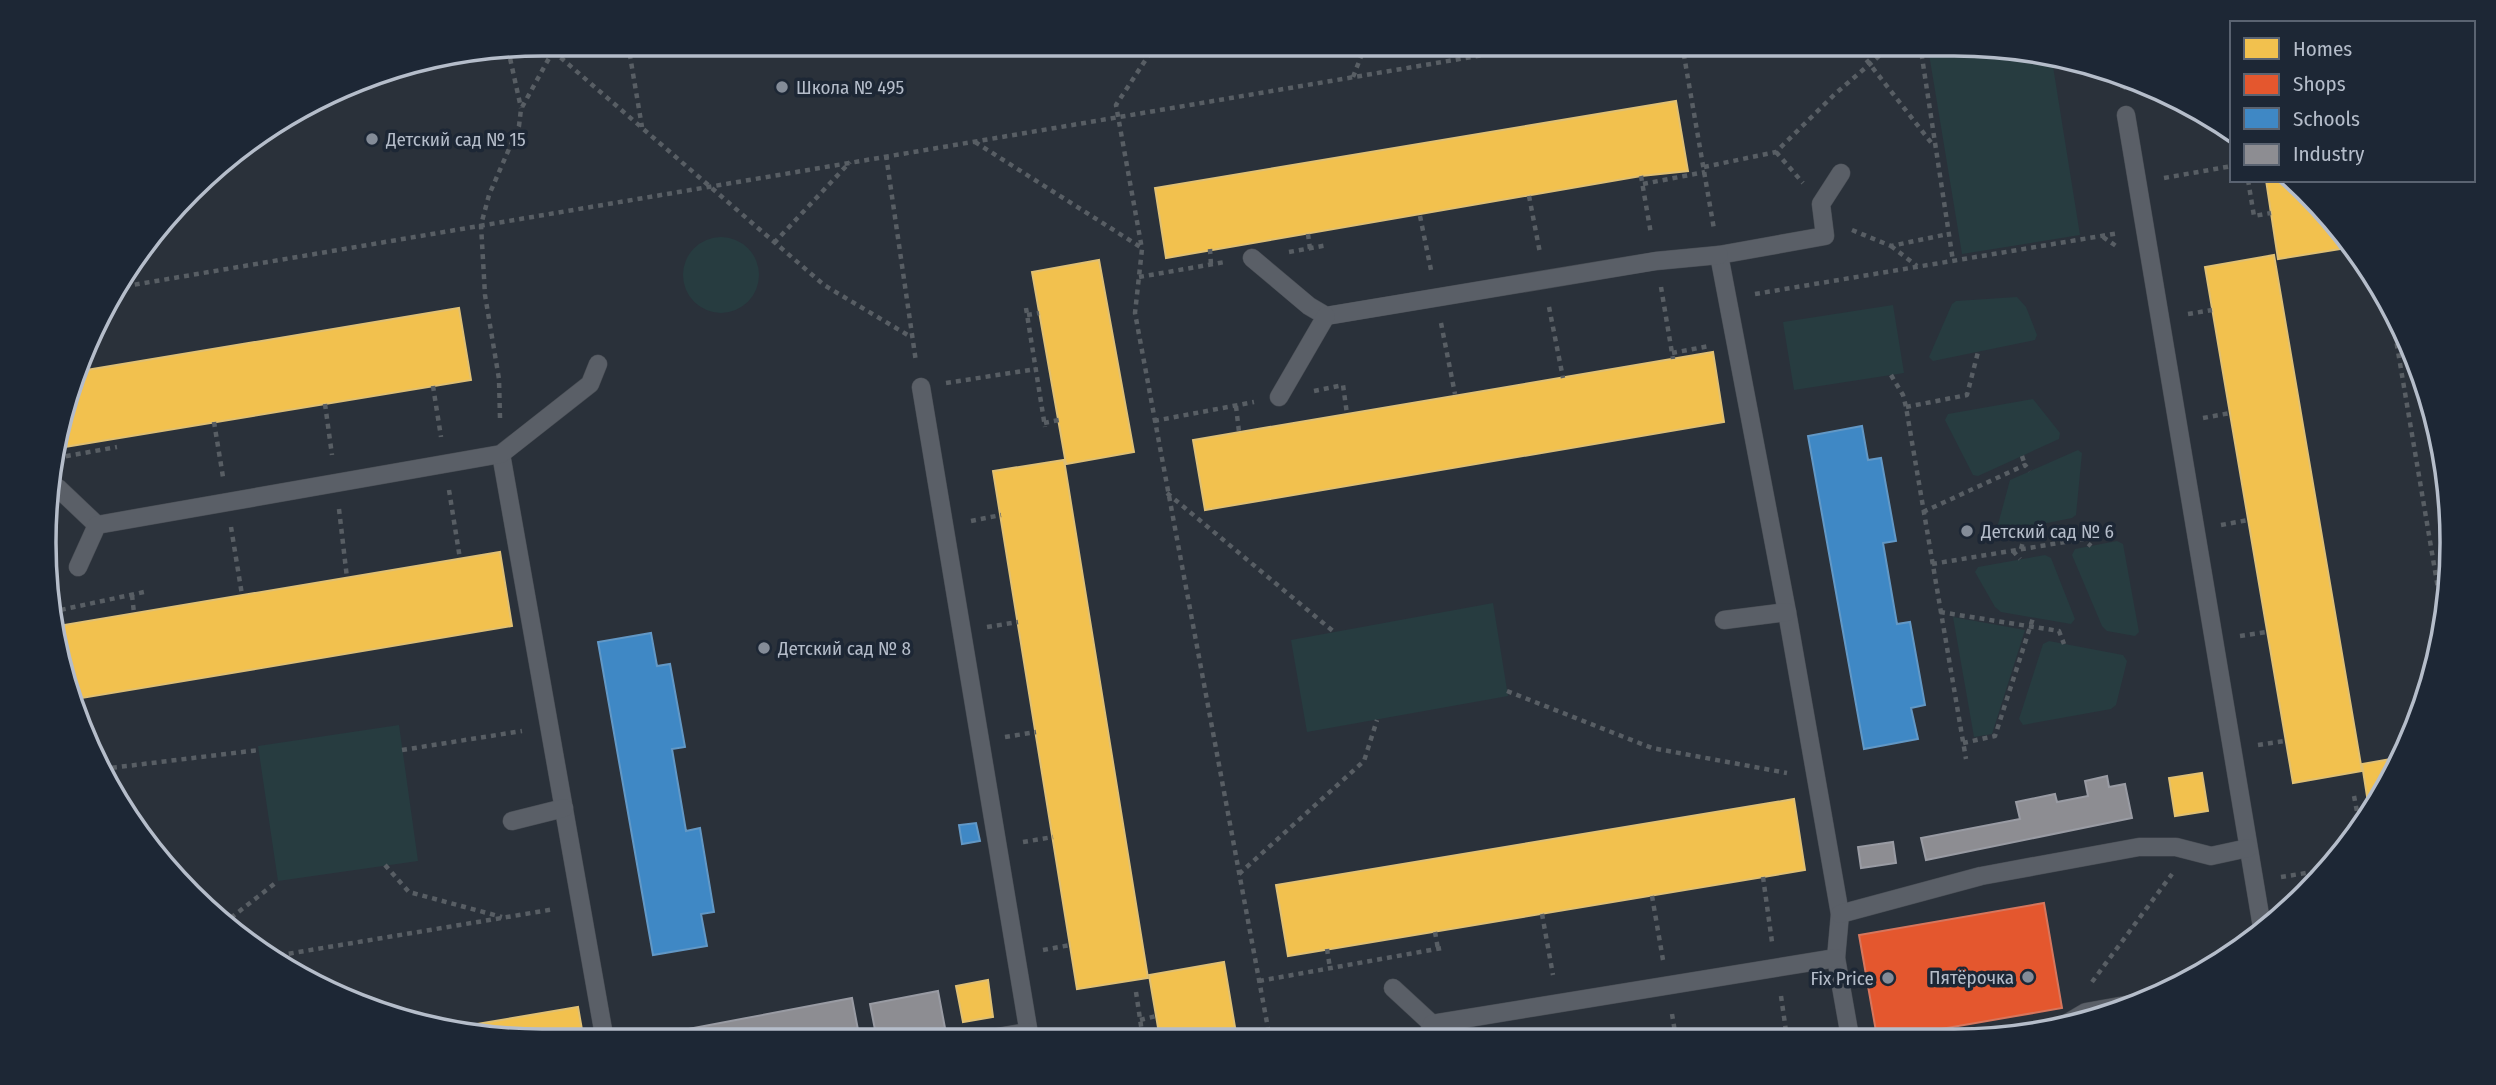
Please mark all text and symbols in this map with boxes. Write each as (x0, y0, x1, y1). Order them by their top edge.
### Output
legend (2230, 21, 2475, 182)
text: Homes (2293, 36, 2352, 62)
text: Shops (2293, 71, 2346, 97)
place label: Школа № 495 (796, 76, 904, 99)
marker: Школа № 495 (774, 79, 790, 95)
text: Schools (2293, 106, 2360, 132)
place label: Детский сад № 15 (385, 128, 526, 151)
marker: Детский сад № 15 (364, 131, 380, 147)
text: Industry (2293, 141, 2365, 167)
place label: Детский сад № 6 (1980, 520, 2114, 543)
marker: Детский сад № 6 (1959, 523, 1975, 539)
place label: Детский сад № 8 (777, 637, 911, 660)
marker: Детский сад № 8 (756, 640, 772, 656)
place label: Пятёрочка (1929, 966, 2014, 989)
place label: Fix Price (1811, 967, 1874, 990)
marker: Пятёрочка (2020, 969, 2036, 985)
marker: Fix Price (1880, 970, 1896, 986)

